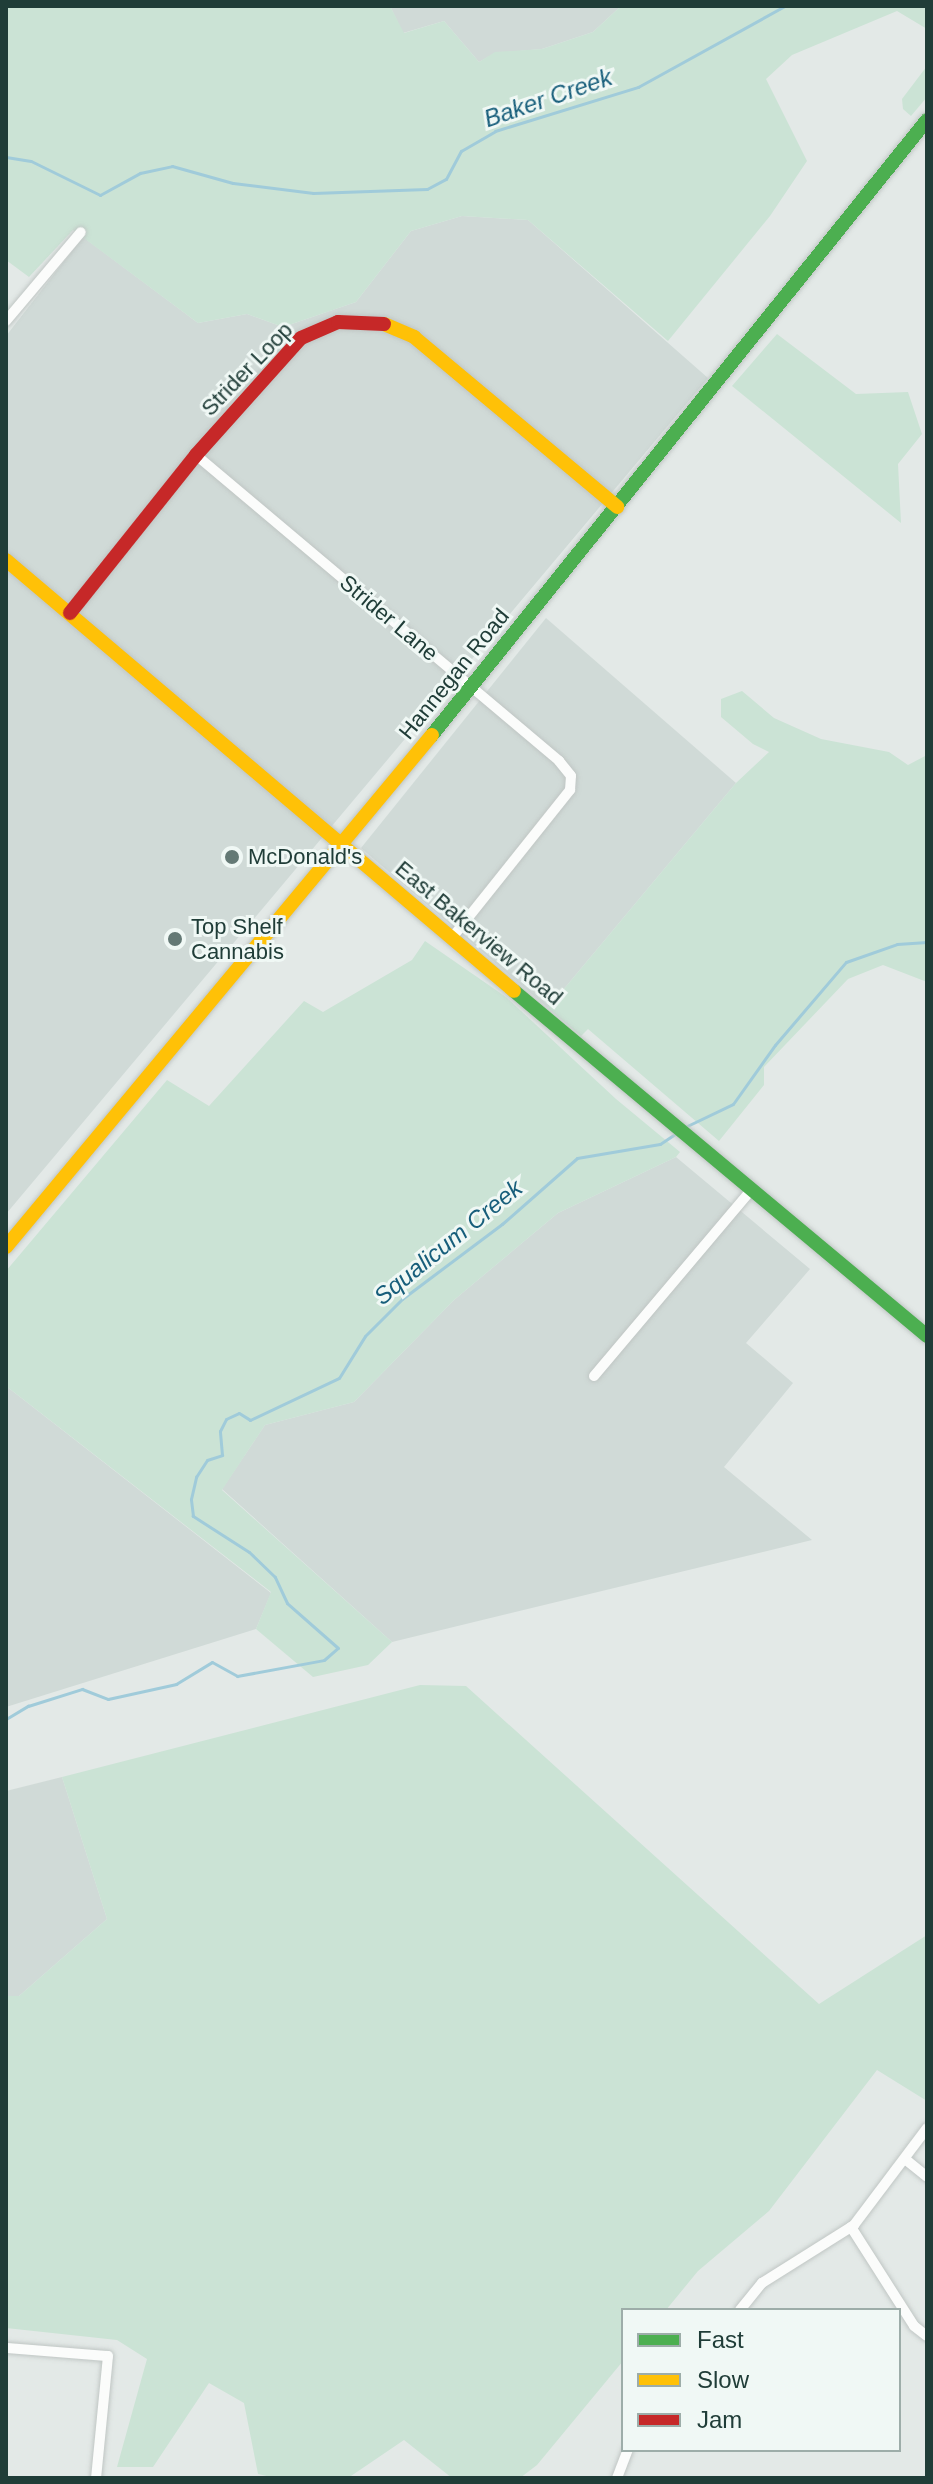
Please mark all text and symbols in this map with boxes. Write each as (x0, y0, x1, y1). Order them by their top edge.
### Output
water label: Baker Creek (480, 63, 616, 133)
street label: Strider Loop (196, 317, 298, 421)
street label: Strider Lane (335, 569, 443, 667)
street label: Hannegan Road (393, 603, 515, 745)
place label: McDonald's (248, 844, 362, 870)
marker: McDonald's (223, 848, 241, 866)
street label: East Bakerview Road (390, 855, 568, 1011)
place label: Top Shelf Cannabis (191, 913, 284, 964)
marker: Top Shelf Cannabis (166, 930, 184, 948)
water label: Squalicum Creek (368, 1173, 528, 1311)
legend (621, 2308, 901, 2452)
text: Fast (697, 2326, 744, 2353)
text: Slow (697, 2366, 749, 2393)
text: Jam (697, 2406, 742, 2433)

